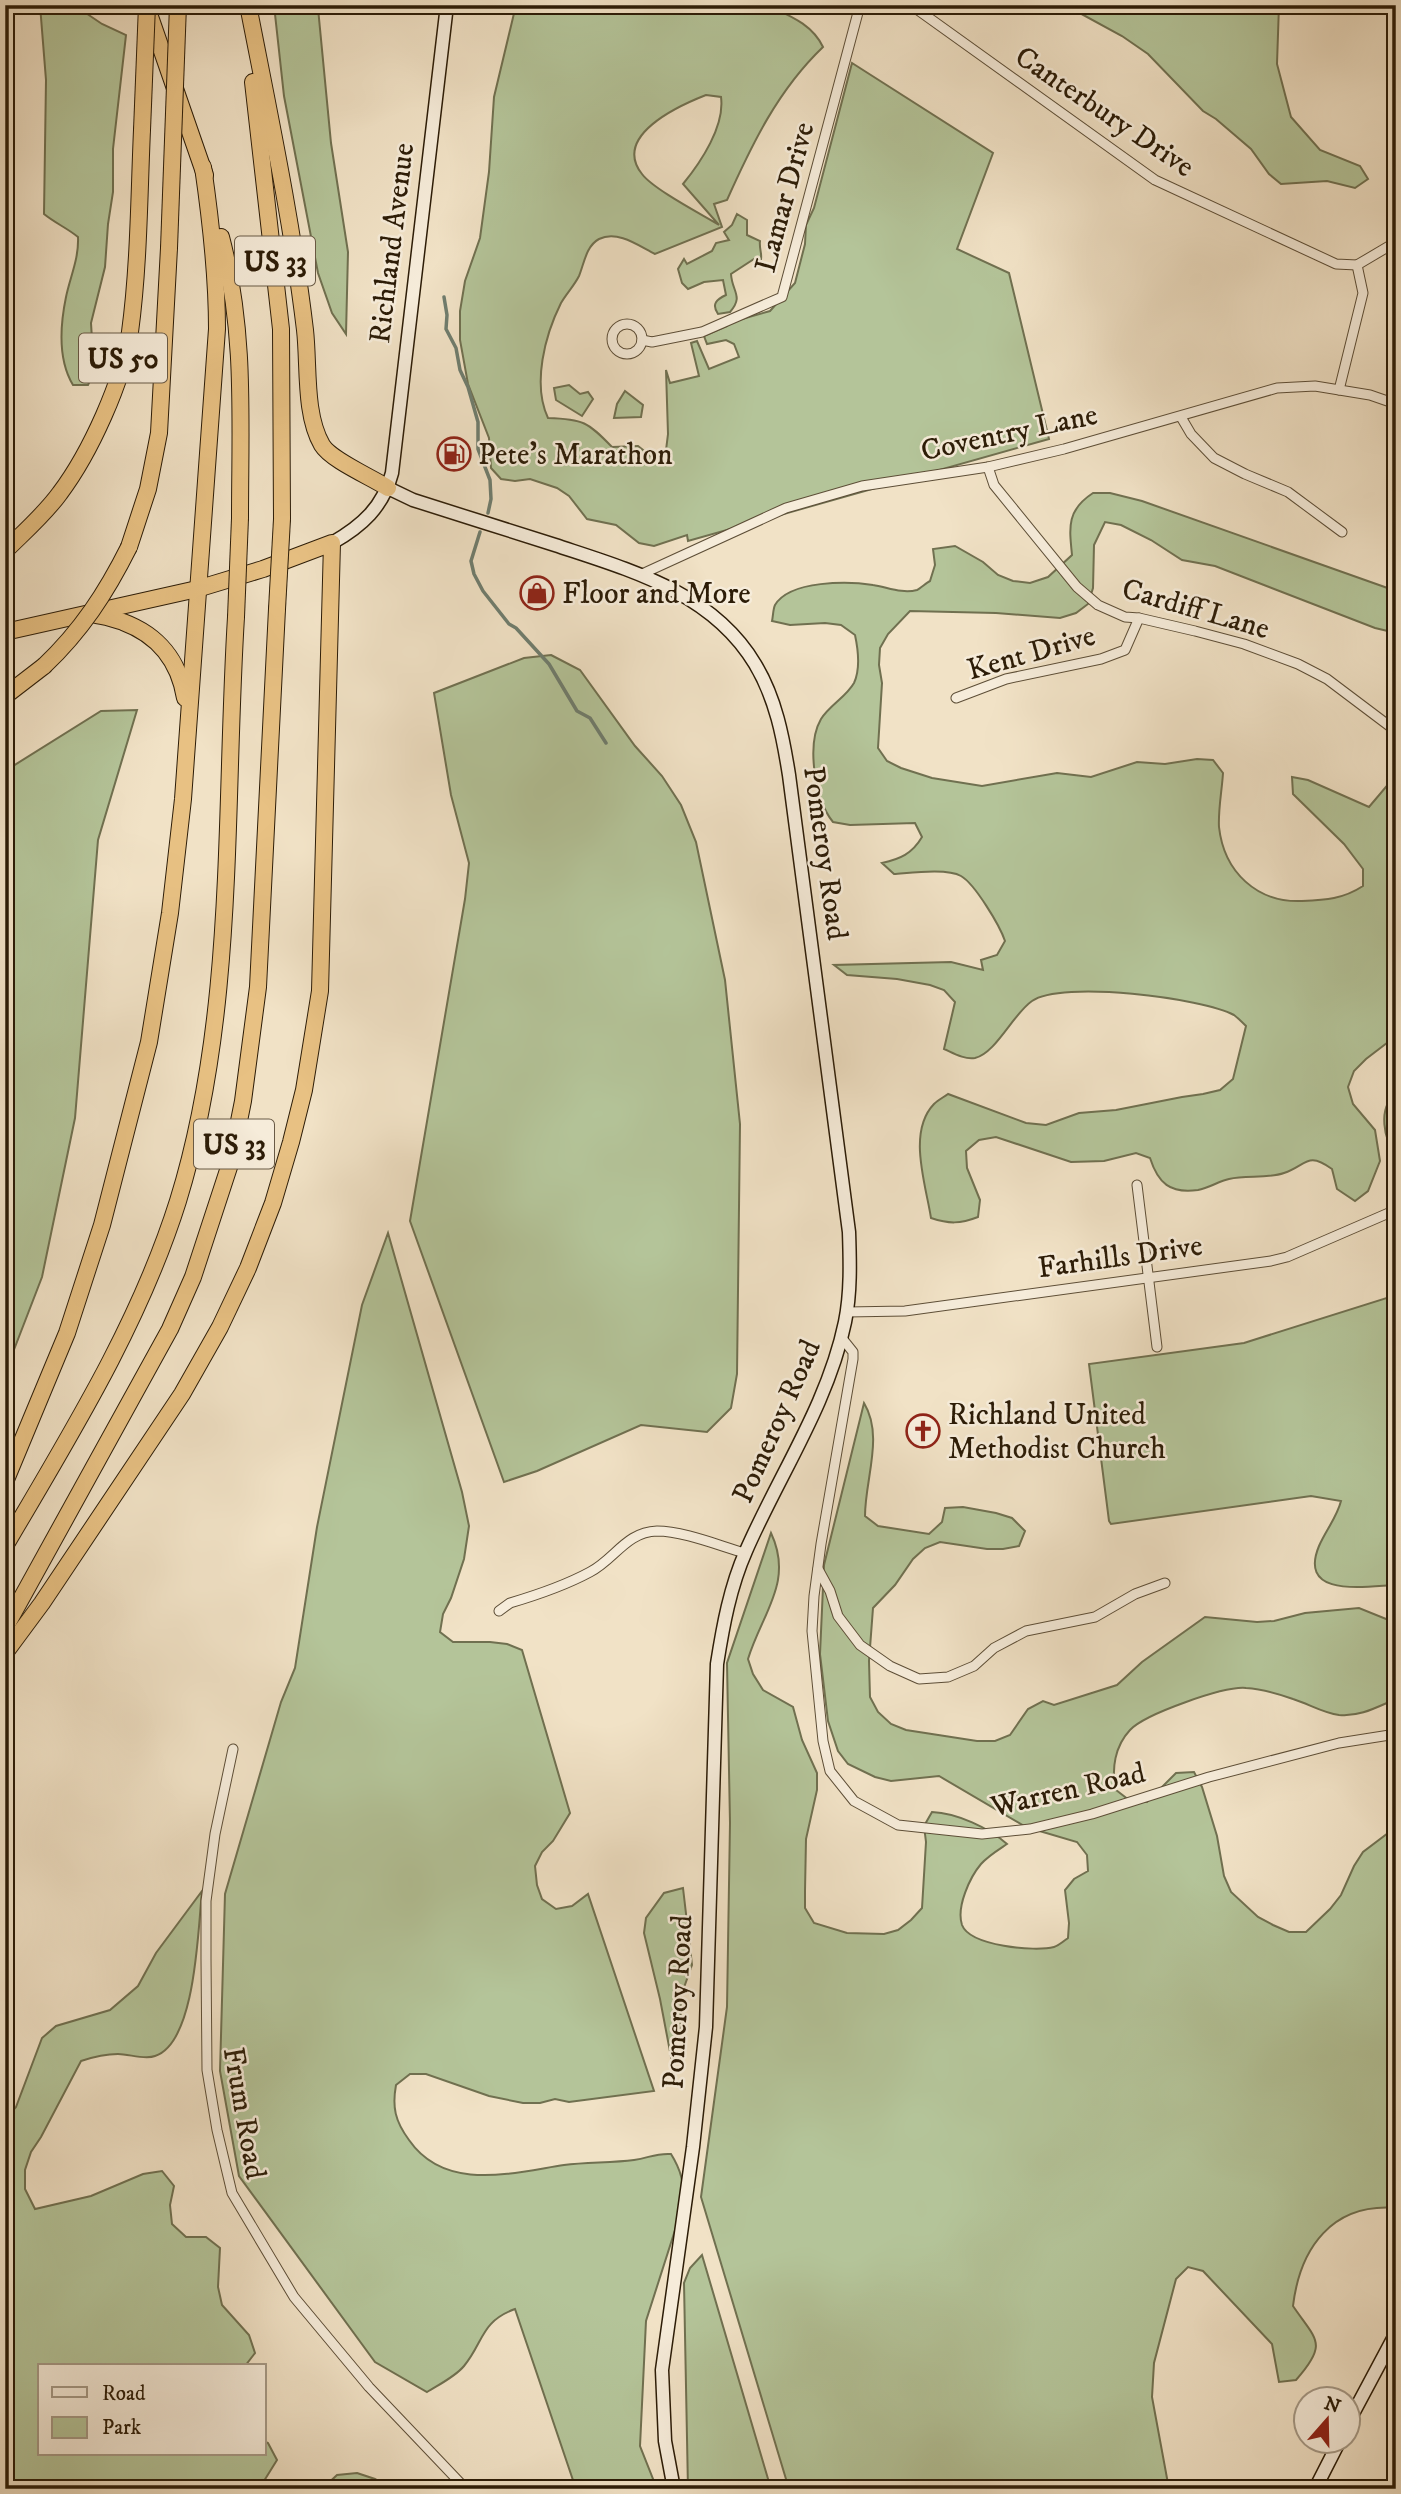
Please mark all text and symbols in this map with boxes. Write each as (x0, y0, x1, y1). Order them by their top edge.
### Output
street label: Canterbury Drive (1007, 39, 1201, 186)
street label: Lamar Drive (748, 118, 823, 277)
street label: Richland Avenue (362, 141, 423, 345)
road number: US 33 (235, 236, 315, 286)
road number: US 50 (79, 334, 167, 382)
street label: Coventry Lane (918, 397, 1101, 470)
fuel station icon: Pete's Marathon (435, 435, 473, 473)
place label: Pete's Marathon (478, 437, 673, 474)
street label: Cardiff Lane (1117, 571, 1274, 648)
shop icon: Floor and More (518, 574, 556, 612)
place label: Floor and More (562, 576, 751, 613)
street label: Kent Drive (963, 618, 1100, 689)
street label: Pomeroy Road (794, 764, 855, 942)
road number: US 33 (194, 1120, 274, 1168)
street label: Farhills Drive (1035, 1228, 1205, 1287)
street label: Pomeroy Road (725, 1334, 830, 1509)
place label: Richland United Methodist Church (948, 1397, 1166, 1468)
church icon: Richland United Methodist Church (904, 1412, 942, 1450)
street label: Warren Road (987, 1755, 1149, 1826)
street label: Pomeroy Road (655, 1914, 702, 2090)
street label: Frum Road (214, 2044, 273, 2182)
legend (38, 2364, 266, 2456)
text: Road (102, 2381, 146, 2407)
north arrow (1292, 2386, 1362, 2456)
text: N (1321, 2392, 1344, 2419)
text: Park (102, 2415, 142, 2441)

